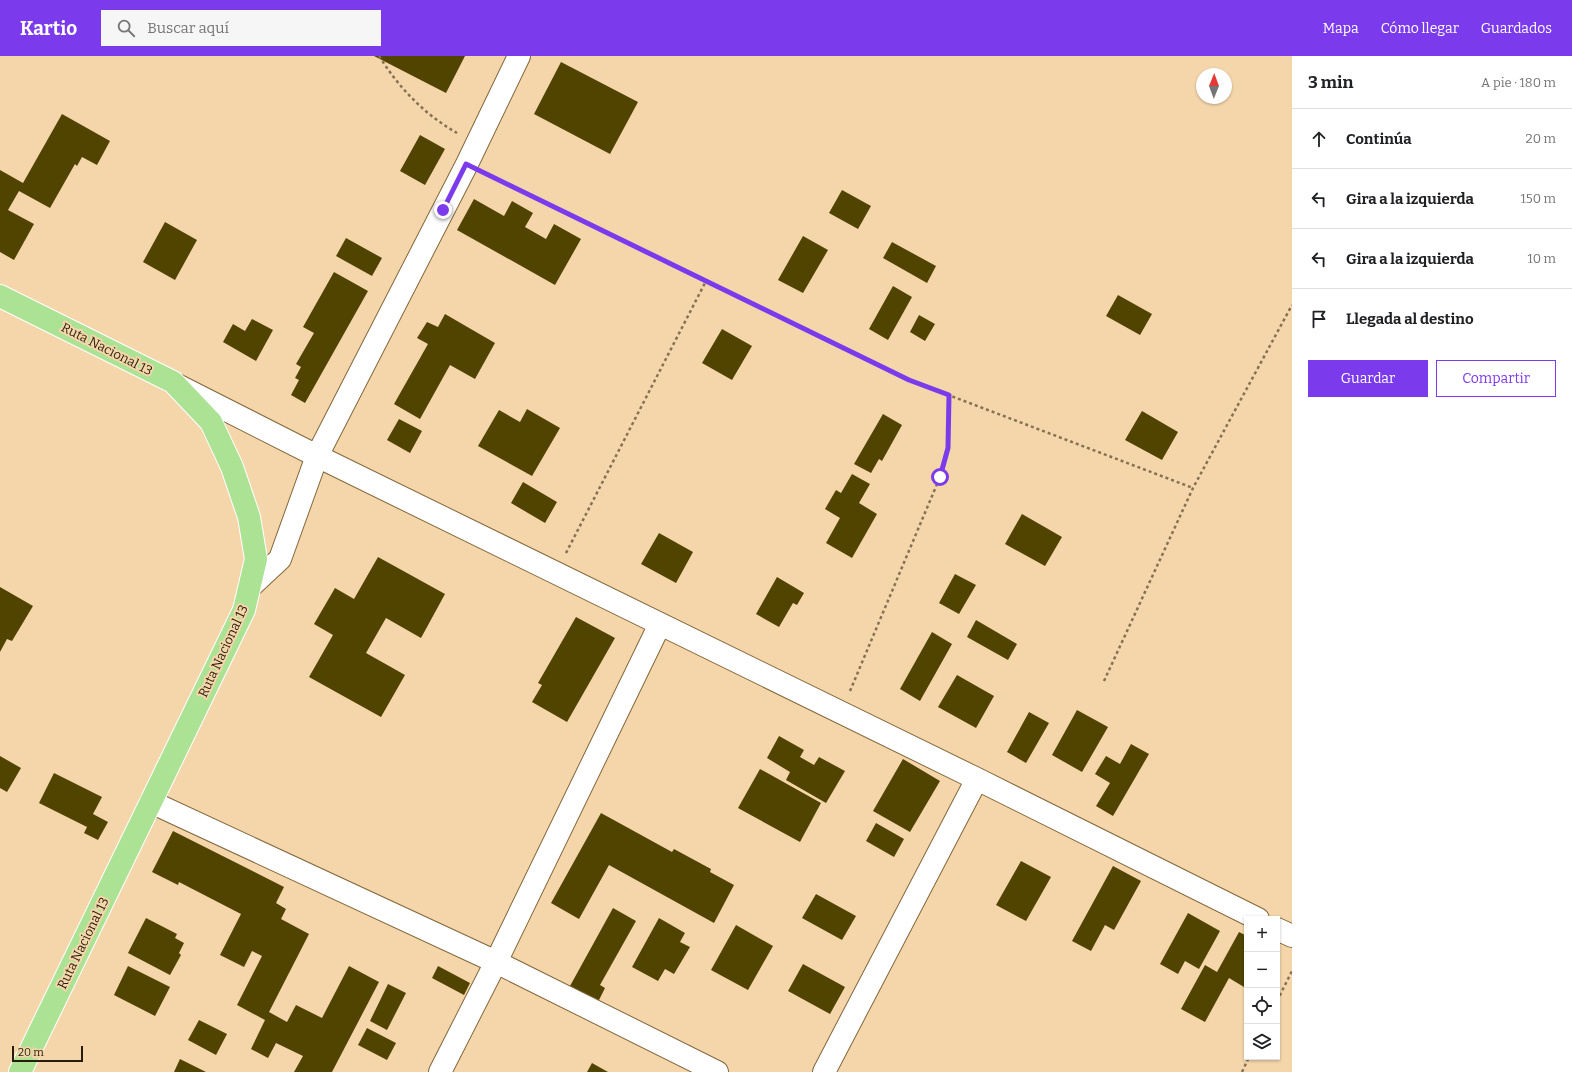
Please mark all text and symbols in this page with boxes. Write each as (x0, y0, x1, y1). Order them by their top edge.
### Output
search box (101, 10, 381, 46)
text: Kartio (20, 17, 77, 40)
icon: search (115, 17, 137, 39)
text: Buscar aquí (147, 19, 229, 37)
text: Mapa (1323, 20, 1359, 37)
text: Cómo llegar (1381, 20, 1459, 37)
text: Guardados (1481, 20, 1552, 37)
north arrow (1196, 68, 1232, 104)
text: 3 min (1308, 72, 1353, 93)
text: A pie · 180 m (1481, 75, 1556, 90)
icon: ahead (1308, 128, 1330, 150)
text: Continúa (1346, 130, 1412, 148)
text: 20 m (1526, 131, 1556, 146)
icon: left (1308, 188, 1330, 210)
text: Gira a la izquierda (1346, 190, 1474, 208)
text: 150 m (1520, 191, 1556, 206)
route end (434, 201, 452, 219)
icon: left (1308, 248, 1330, 270)
text: Gira a la izquierda (1346, 250, 1474, 268)
text: 10 m (1527, 251, 1556, 266)
icon: arrive (1308, 308, 1330, 330)
text: Llegada al destino (1346, 310, 1474, 328)
street label: Ruta Nacional 13 (59, 320, 155, 378)
button: Guardar (1308, 360, 1428, 397)
button: Compartir (1436, 360, 1556, 397)
route start (931, 468, 949, 486)
street label: Ruta Nacional 13 (195, 602, 251, 700)
street label: Ruta Nacional 13 (54, 895, 112, 991)
map controls (1244, 916, 1280, 1060)
button: + (1244, 916, 1280, 952)
button: − (1244, 952, 1280, 988)
button: locate (1244, 988, 1280, 1024)
button: layers (1244, 1024, 1280, 1060)
scale bar (12, 1044, 83, 1063)
text: 20 m (18, 1046, 44, 1059)

